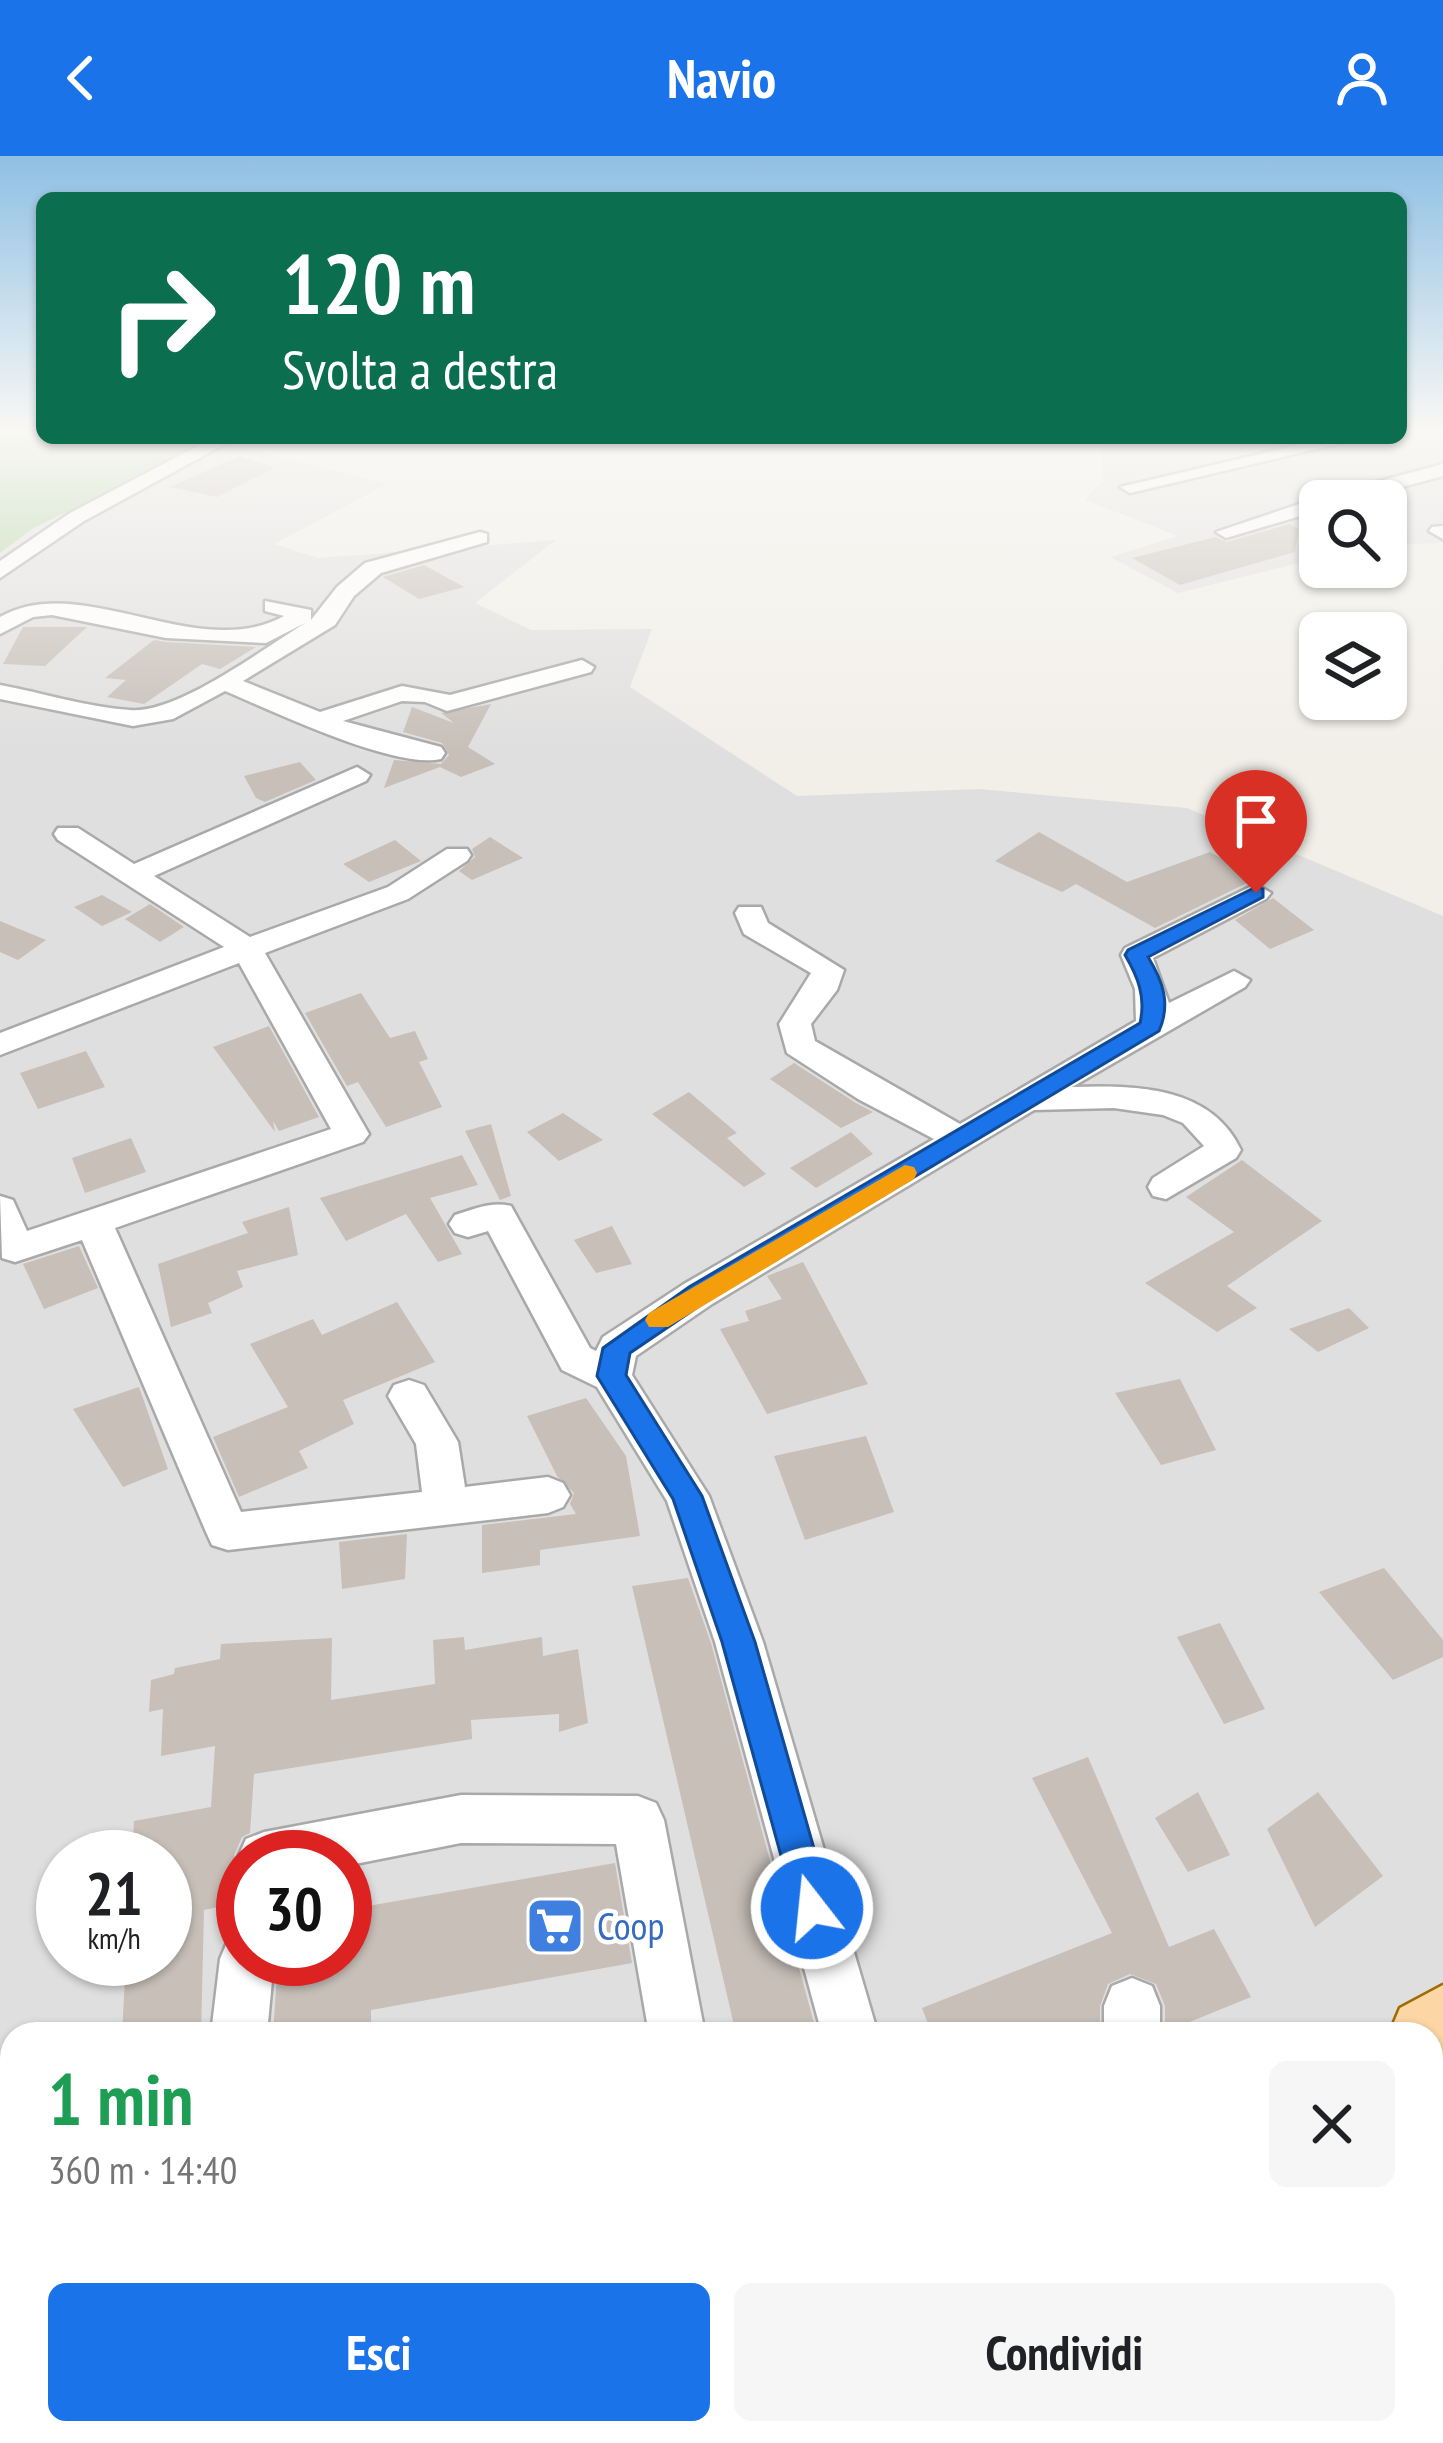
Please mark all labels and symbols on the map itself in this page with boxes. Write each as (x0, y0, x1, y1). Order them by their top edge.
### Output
pin (1205, 770, 1307, 893)
speed limit sign: 30 (216, 1830, 372, 1986)
position arrow (749, 1845, 875, 1971)
supermarket icon: Coop (524, 1895, 586, 1957)
place label: Coop (597, 1900, 664, 1951)

